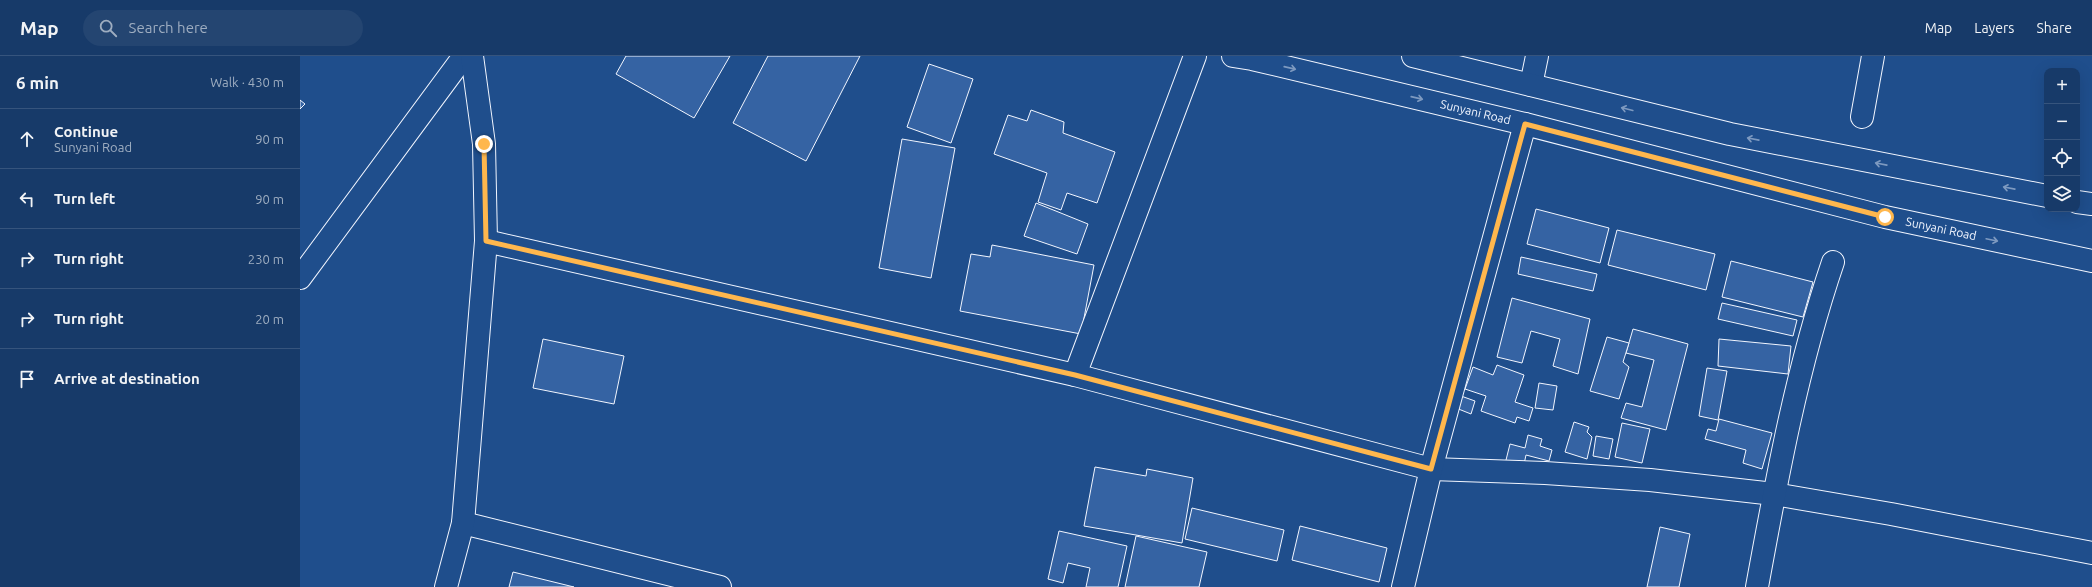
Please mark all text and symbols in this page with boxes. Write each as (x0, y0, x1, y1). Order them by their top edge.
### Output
search box (83, 10, 363, 46)
text: Map (20, 17, 59, 39)
icon: search (97, 17, 119, 39)
text: Search here (129, 19, 208, 36)
text: Map (1925, 20, 1952, 36)
text: Layers (1974, 20, 2014, 36)
text: Share (2036, 20, 2072, 36)
one-way arrow (1284, 65, 1297, 72)
map controls (2044, 68, 2080, 212)
button: + (2044, 68, 2080, 104)
text: 6 min (16, 73, 59, 92)
text: Walk · 430 m (210, 75, 284, 89)
one-way arrow (1410, 95, 1423, 103)
street label: Sunyani Road (1439, 97, 1512, 126)
button: − (2044, 104, 2080, 140)
one-way arrow (1621, 105, 1634, 112)
text: Continue (54, 123, 118, 140)
icon: ahead (16, 128, 38, 150)
text: 90 m (255, 132, 284, 146)
route end (475, 135, 493, 153)
one-way arrow (1747, 135, 1760, 143)
text: Sunyani Road (54, 140, 132, 154)
button: locate (2044, 140, 2080, 176)
one-way arrow (1875, 159, 1888, 167)
button: layers (2044, 176, 2080, 212)
one-way arrow (2003, 184, 2016, 192)
icon: left (16, 188, 38, 210)
text: Turn left (54, 190, 115, 207)
text: 90 m (255, 192, 284, 206)
route start (1876, 208, 1894, 226)
street label: Sunyani Road (1905, 215, 1978, 242)
one-way arrow (1985, 236, 1998, 244)
icon: right (16, 248, 38, 270)
text: Turn right (54, 250, 124, 267)
text: 230 m (248, 252, 284, 266)
icon: right (16, 308, 38, 330)
text: Turn right (54, 310, 124, 327)
text: 20 m (255, 312, 284, 326)
icon: arrive (16, 368, 38, 390)
text: Arrive at destination (54, 370, 200, 387)

